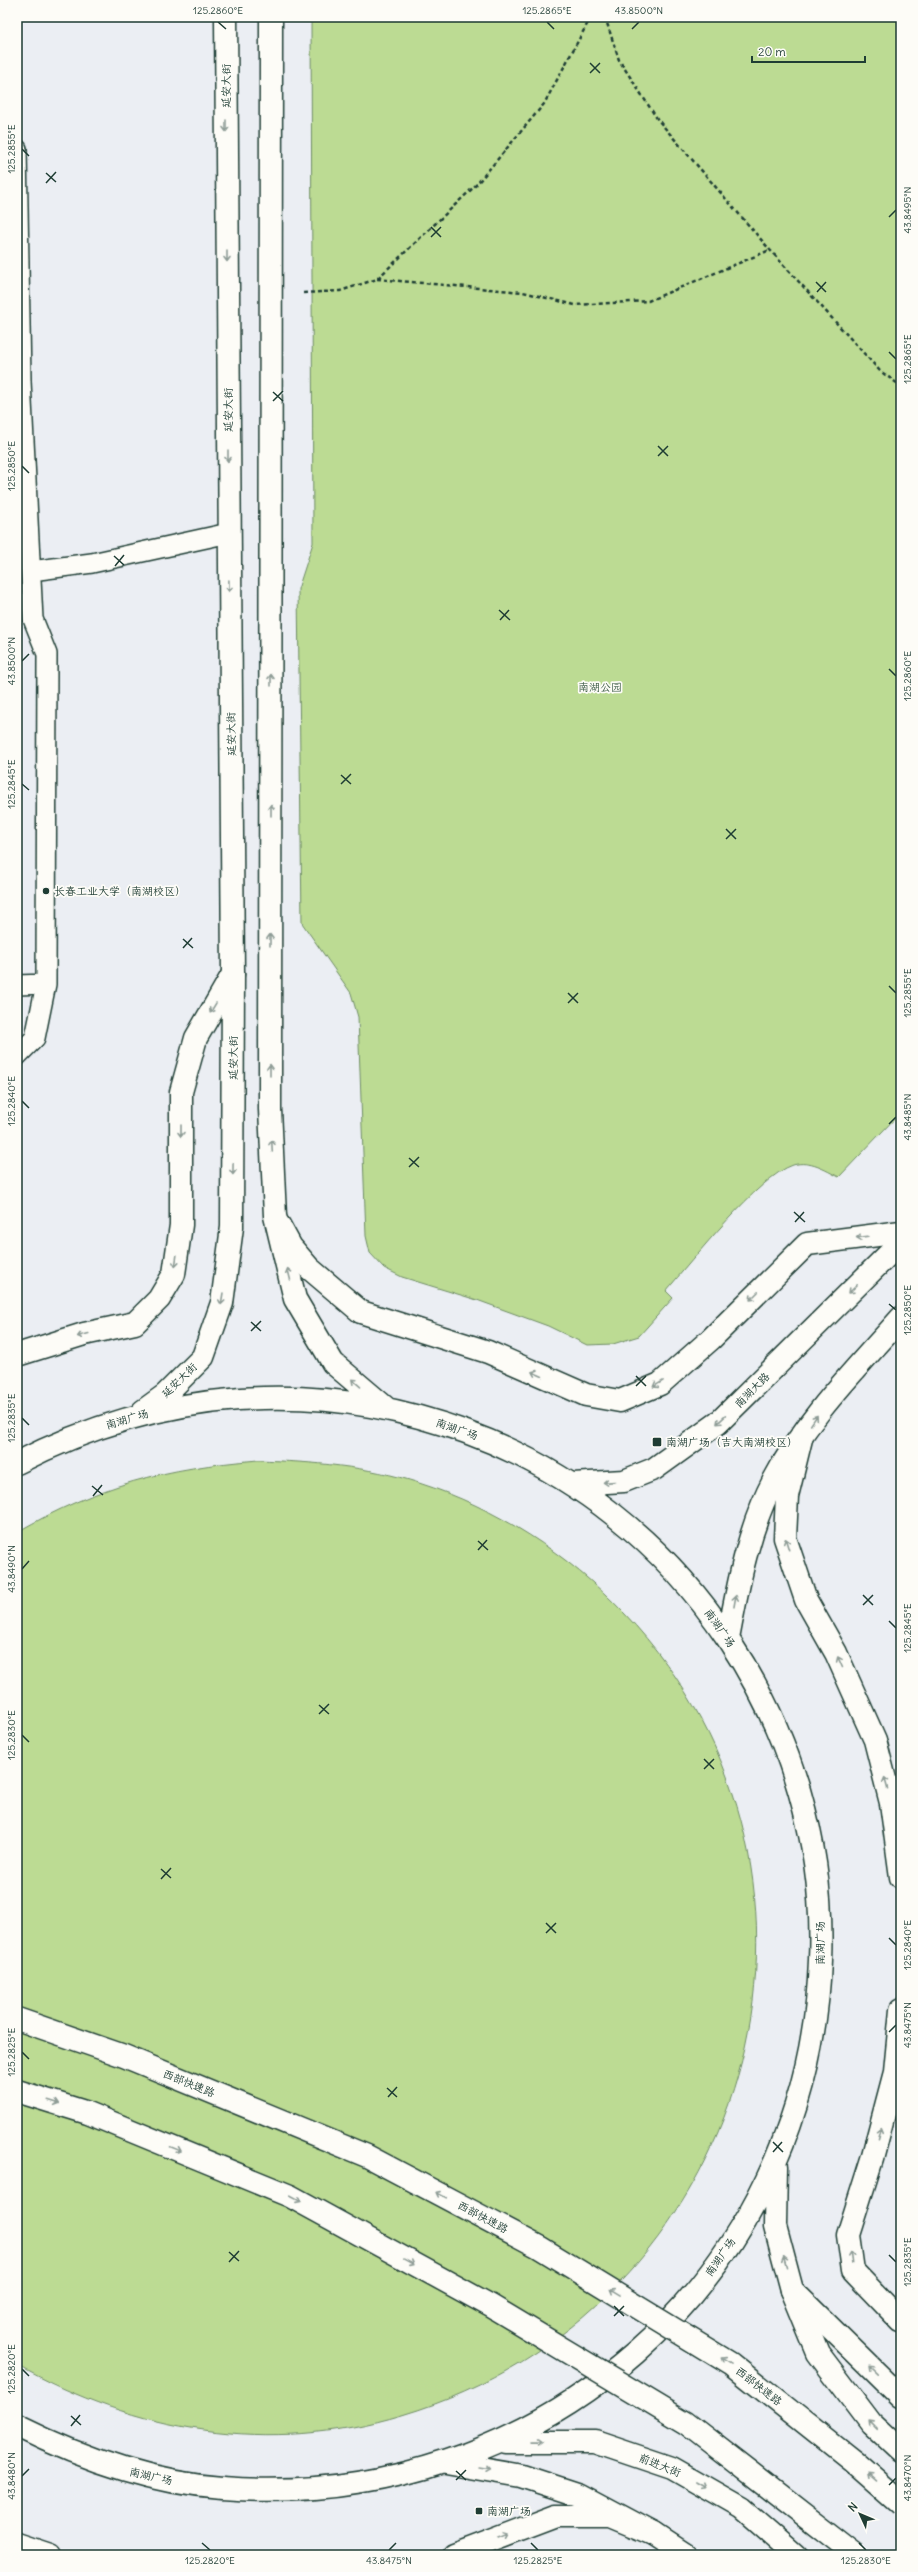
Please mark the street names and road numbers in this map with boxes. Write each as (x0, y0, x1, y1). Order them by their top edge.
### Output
street label: 延安大街 (219, 63, 233, 108)
street label: 延安大街 (221, 387, 235, 432)
street label: 延安大街 (224, 711, 238, 756)
street label: 延安大街 (226, 1035, 240, 1080)
street label: 延安大街 (158, 1359, 200, 1400)
street label: 南湖大路 (731, 1369, 773, 1411)
street label: 南湖广场 (104, 1406, 150, 1432)
street label: 南湖广场 (434, 1415, 480, 1443)
street label: 南湖广场 (702, 1606, 738, 1650)
street label: 南湖广场 (813, 1921, 827, 1965)
street label: 西部快速路 (161, 2066, 217, 2100)
street label: 西部快速路 (455, 2198, 511, 2236)
street label: 南湖广场 (702, 2235, 738, 2279)
street label: 西部快速路 (733, 2364, 785, 2408)
street label: 前进大街 (637, 2450, 684, 2480)
street label: 南湖广场 (128, 2464, 174, 2488)

